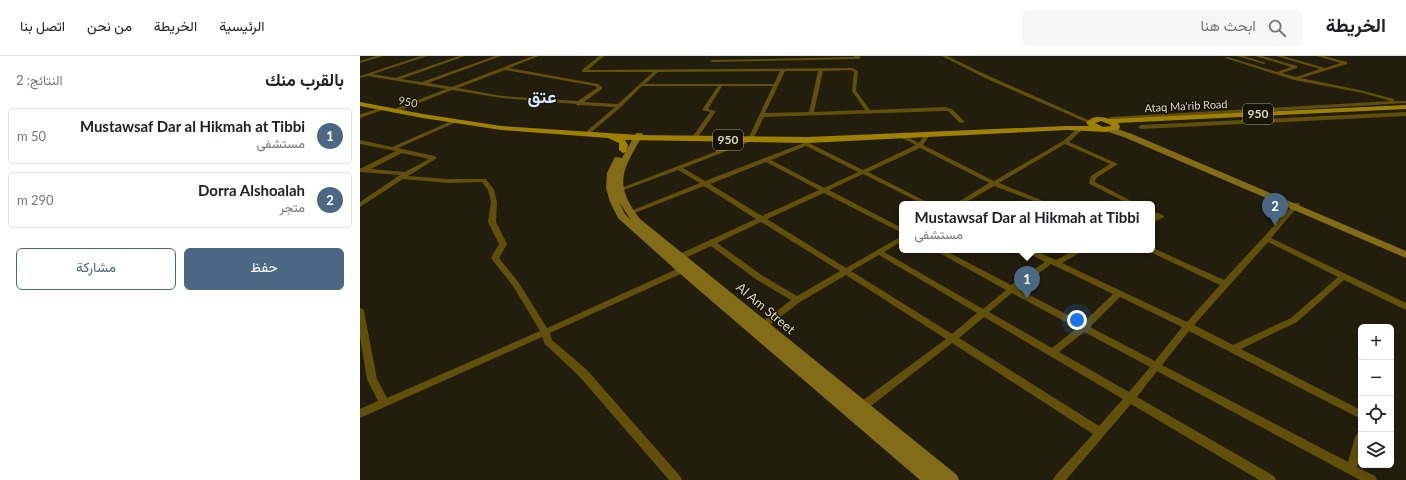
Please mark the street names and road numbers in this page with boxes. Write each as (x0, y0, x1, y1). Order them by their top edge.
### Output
street label: 950 (397, 93, 419, 110)
street label: Ataq Ma'rib Road (1144, 97, 1228, 114)
road number: 950 (1243, 104, 1273, 124)
road number: 950 (713, 130, 743, 150)
street label: Al Am Street (733, 279, 799, 337)

